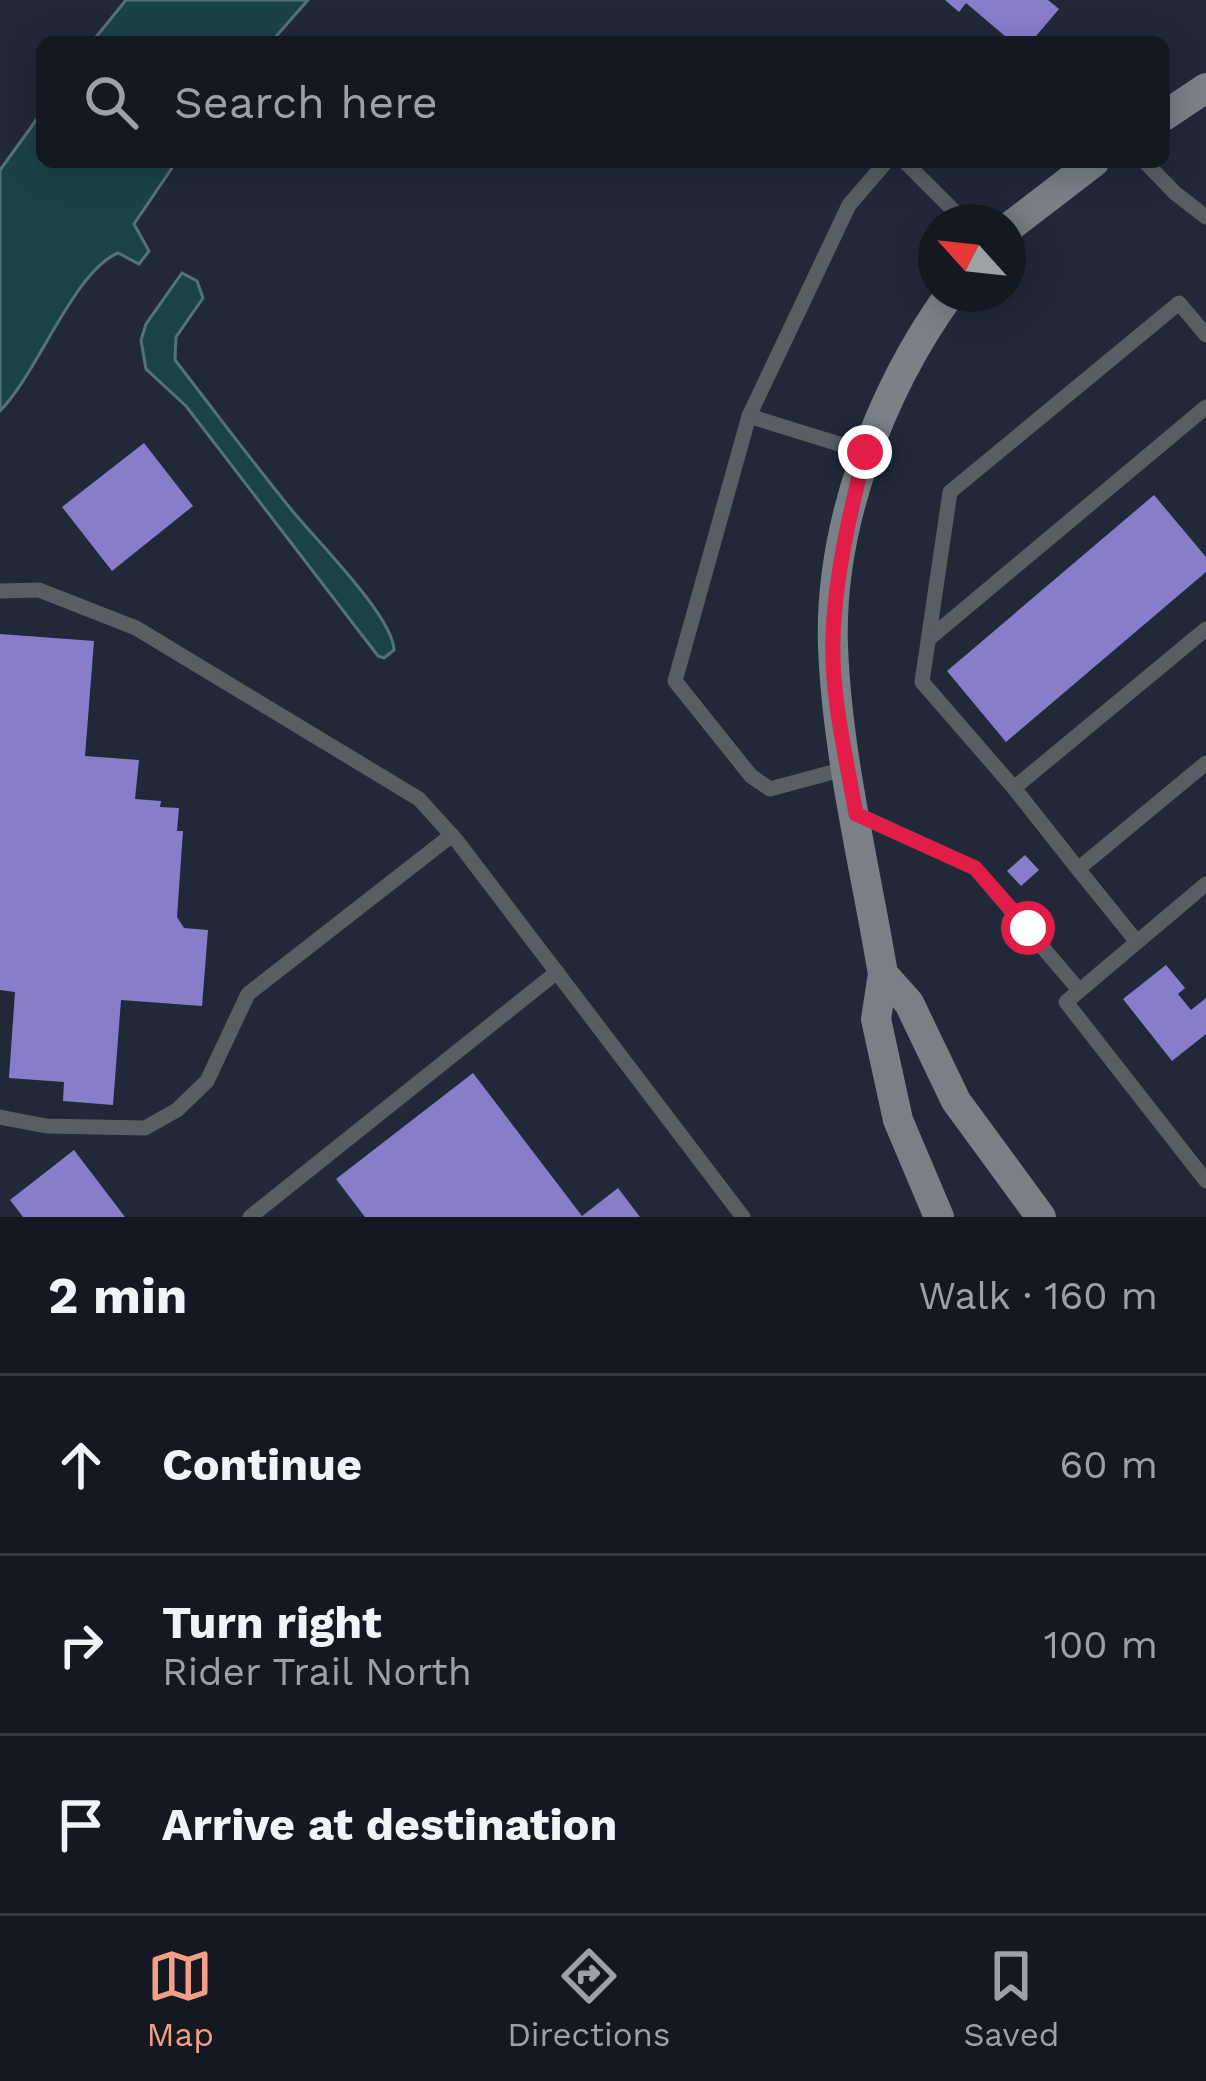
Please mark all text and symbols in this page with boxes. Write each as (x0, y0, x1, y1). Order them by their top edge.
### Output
search box (36, 36, 1170, 168)
icon: search (78, 69, 144, 135)
text: Search here (174, 76, 438, 129)
north arrow (918, 204, 1026, 312)
route end (838, 425, 892, 479)
route start (1001, 901, 1055, 955)
text: 2 min (48, 1266, 187, 1325)
text: Walk · 160 m (919, 1273, 1158, 1318)
icon: ahead (48, 1432, 114, 1498)
text: Continue (162, 1438, 362, 1491)
text: 60 m (1060, 1442, 1158, 1487)
text: Turn right (162, 1596, 382, 1649)
icon: right (48, 1612, 114, 1678)
text: 100 m (1044, 1622, 1158, 1667)
text: Rider Trail North (162, 1649, 472, 1694)
icon: arrive (48, 1792, 114, 1858)
text: Arrive at destination (162, 1798, 617, 1851)
tab: Map (147, 1943, 214, 2054)
tab: Directions (507, 1943, 670, 2054)
tab: Saved (964, 1943, 1059, 2054)

